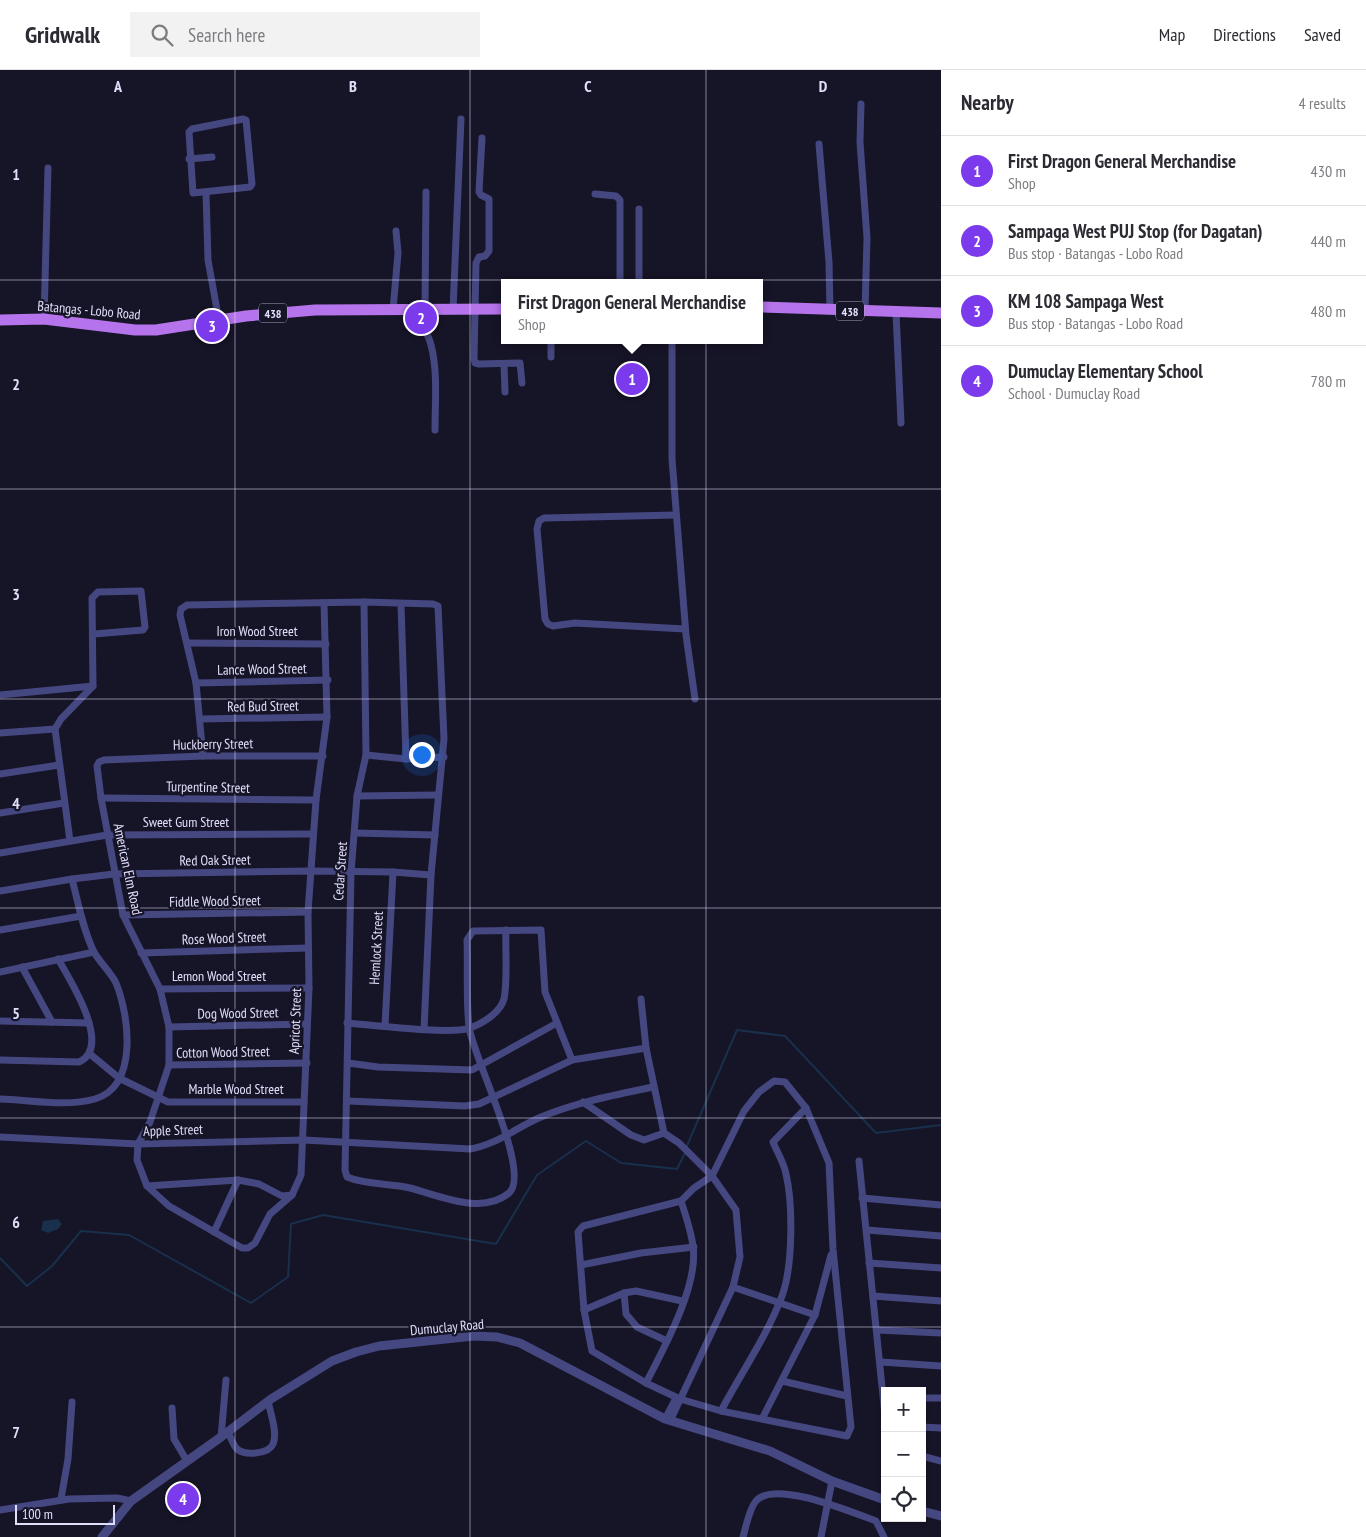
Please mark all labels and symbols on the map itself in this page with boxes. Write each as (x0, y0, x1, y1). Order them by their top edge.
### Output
text: A (113, 76, 123, 96)
text: B (349, 76, 357, 96)
text: C (584, 76, 592, 96)
text: D (819, 76, 828, 96)
text: 1 (12, 164, 20, 184)
street label: Batangas - Lobo Road (37, 297, 141, 323)
pin: 2 (405, 299, 437, 337)
road number: 438 (836, 302, 864, 320)
road number: 438 (259, 304, 287, 322)
pin: 3 (196, 307, 228, 345)
pin: 1 (616, 360, 648, 398)
text: 2 (12, 374, 20, 394)
text: 3 (12, 584, 20, 604)
street label: Iron Wood Street (216, 622, 298, 640)
street label: Lance Wood Street (217, 659, 307, 679)
street label: Red Bud Street (227, 696, 299, 716)
street label: Huckberry Street (173, 734, 253, 754)
your location (409, 742, 435, 768)
street label: Turpentine Street (166, 777, 250, 797)
text: 4 (12, 793, 20, 813)
street label: Sweet Gum Street (143, 813, 229, 831)
street label: American Elm Road (109, 821, 147, 917)
street label: Cedar Street (329, 841, 351, 901)
street label: Red Oak Street (179, 850, 251, 870)
street label: Fiddle Wood Street (169, 891, 261, 911)
street label: Hemlock Street (365, 911, 387, 985)
street label: Rose Wood Street (181, 928, 267, 948)
street label: Lemon Wood Street (172, 967, 266, 985)
street label: Apricot Street (285, 987, 305, 1054)
text: 5 (12, 1003, 20, 1023)
street label: Dog Wood Street (197, 1003, 279, 1023)
street label: Cotton Wood Street (176, 1042, 270, 1062)
street label: Marble Wood Street (188, 1080, 284, 1098)
street label: Apple Street (143, 1120, 203, 1140)
text: 6 (12, 1212, 20, 1232)
street label: Dumuclay Road (409, 1315, 485, 1339)
text: 7 (12, 1422, 20, 1442)
pin: 4 (167, 1480, 199, 1518)
scale bar (15, 1502, 115, 1525)

